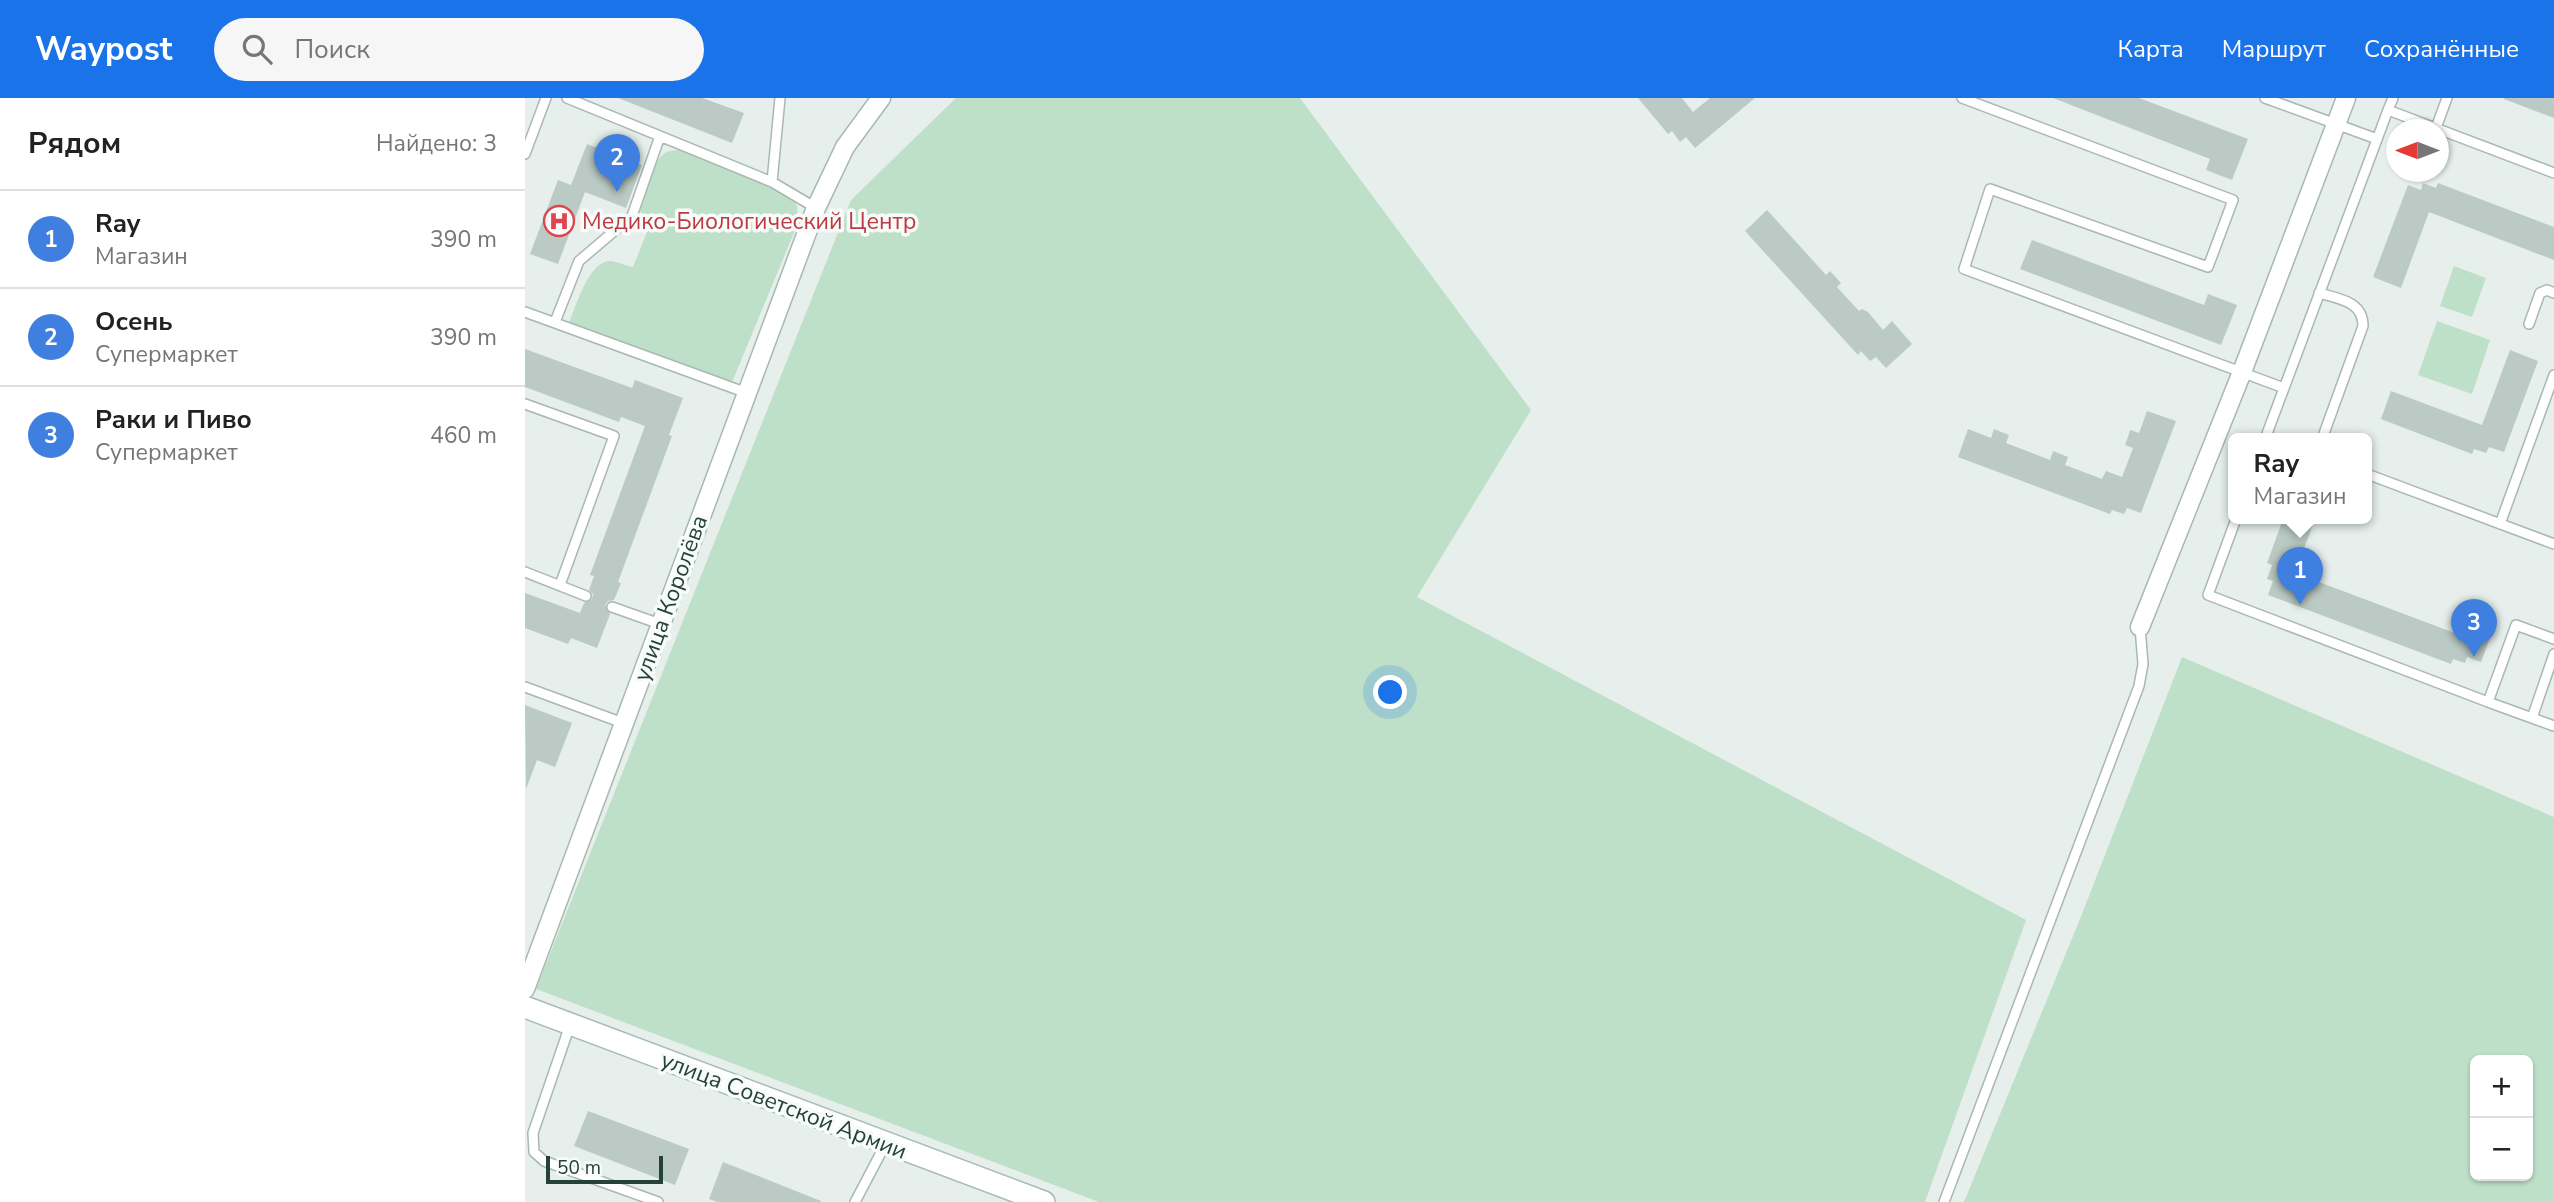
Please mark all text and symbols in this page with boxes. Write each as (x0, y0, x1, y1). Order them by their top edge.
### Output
search box (214, 18, 704, 81)
text: Waypost (35, 27, 172, 72)
icon: search (238, 30, 276, 68)
text: Поиск (294, 32, 370, 67)
text: Карта (2118, 33, 2184, 65)
text: Маршрут (2222, 33, 2326, 65)
text: Сохранённые (2364, 33, 2519, 65)
north arrow (2386, 119, 2449, 182)
text: Рядом (28, 123, 121, 164)
text: Найдено: 3 (376, 128, 497, 159)
pin: 2 (594, 134, 640, 192)
hospital icon: Медико-Биологический Центр (542, 204, 576, 238)
text: Ray (95, 206, 140, 241)
place label: Медико-Биологический Центр (582, 206, 916, 237)
text: 1 (44, 224, 58, 255)
text: 390 m (430, 224, 497, 255)
text: Магазин (95, 241, 188, 272)
text: Осень (95, 304, 173, 339)
text: 2 (44, 322, 58, 353)
text: 390 m (430, 322, 497, 353)
text: Супермаркет (95, 339, 238, 370)
text: Раки и Пиво (95, 402, 252, 437)
text: 3 (44, 420, 58, 451)
text: 460 m (430, 420, 497, 451)
popup (2228, 433, 2372, 524)
text: Супермаркет (95, 437, 238, 468)
text: Ray (2254, 446, 2299, 481)
text: Магазин (2254, 481, 2346, 512)
street label: улица Королёва (626, 511, 715, 686)
pin: 1 (2277, 547, 2323, 605)
pin: 3 (2451, 599, 2497, 657)
your location (1373, 675, 1407, 709)
street label: улица Советской Армии (656, 1044, 911, 1167)
map controls (2470, 1055, 2533, 1181)
button: + (2470, 1055, 2533, 1118)
button: − (2470, 1118, 2533, 1181)
scale bar (546, 1153, 663, 1185)
text: 50 m (557, 1155, 601, 1181)

